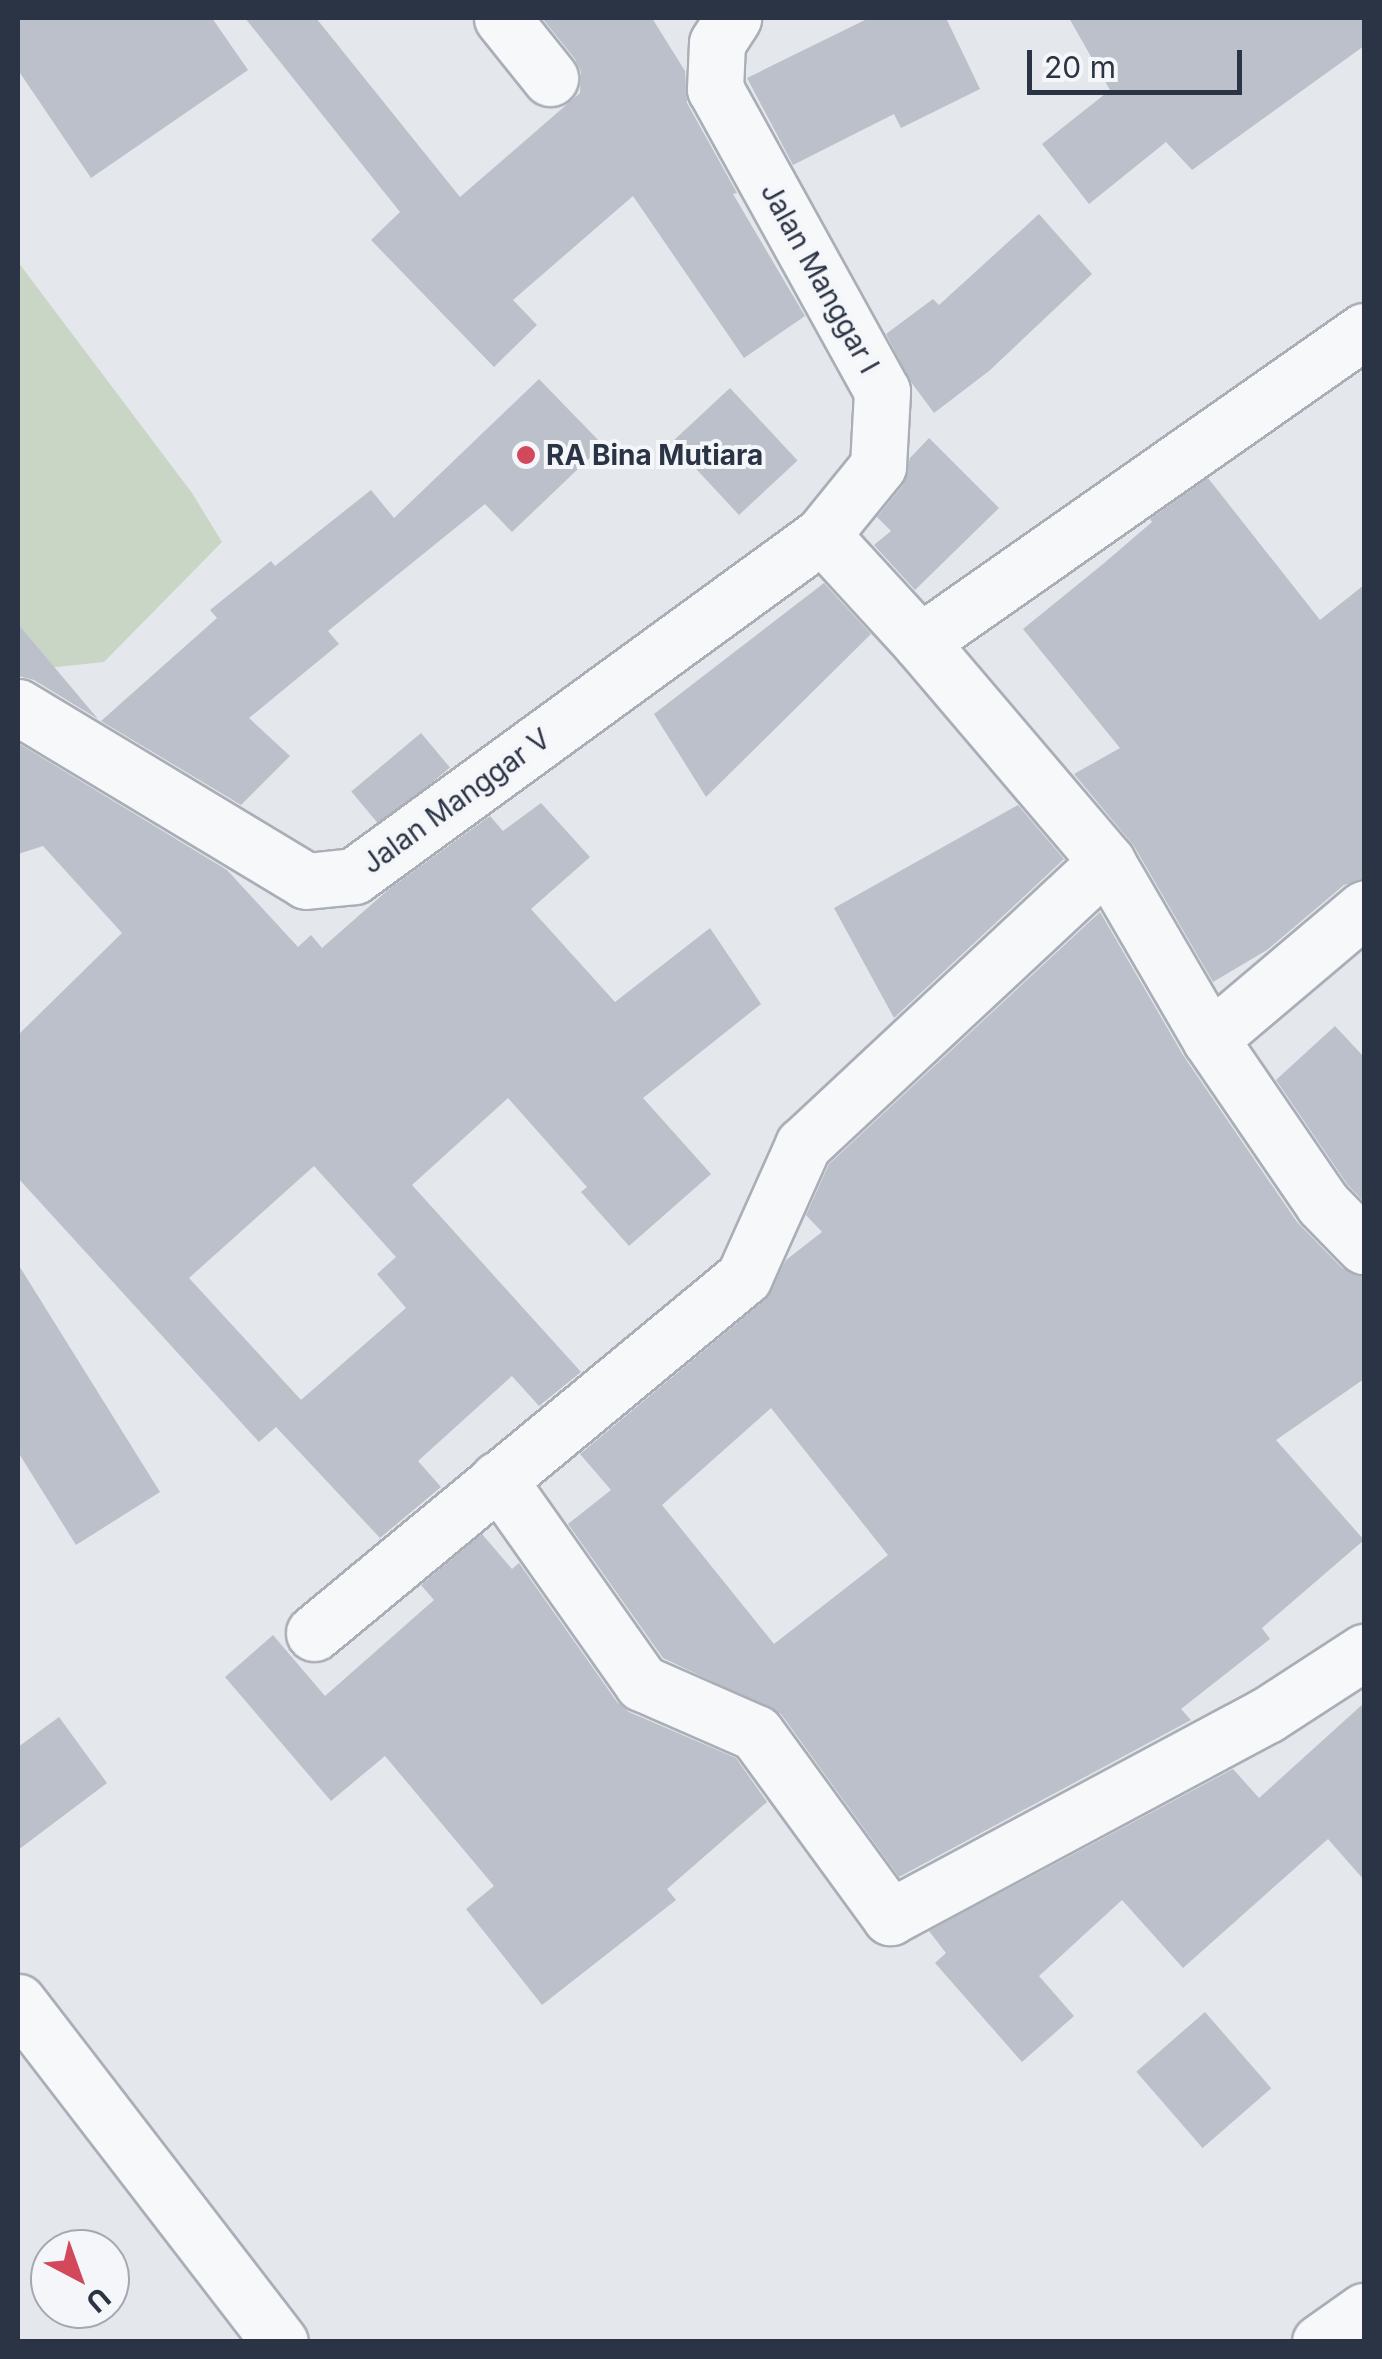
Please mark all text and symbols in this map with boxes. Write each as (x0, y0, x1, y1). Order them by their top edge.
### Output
scale bar (1032, 30, 1247, 92)
text: 20 m (1044, 49, 1116, 85)
street label: Jalan Manggar I (754, 177, 886, 379)
place label: RA Bina Mutiara (546, 438, 763, 472)
marker: RA Bina Mutiara (515, 444, 537, 466)
street label: Jalan Manggar V (356, 722, 556, 880)
north arrow (30, 2229, 130, 2329)
text: U (79, 2281, 117, 2320)

